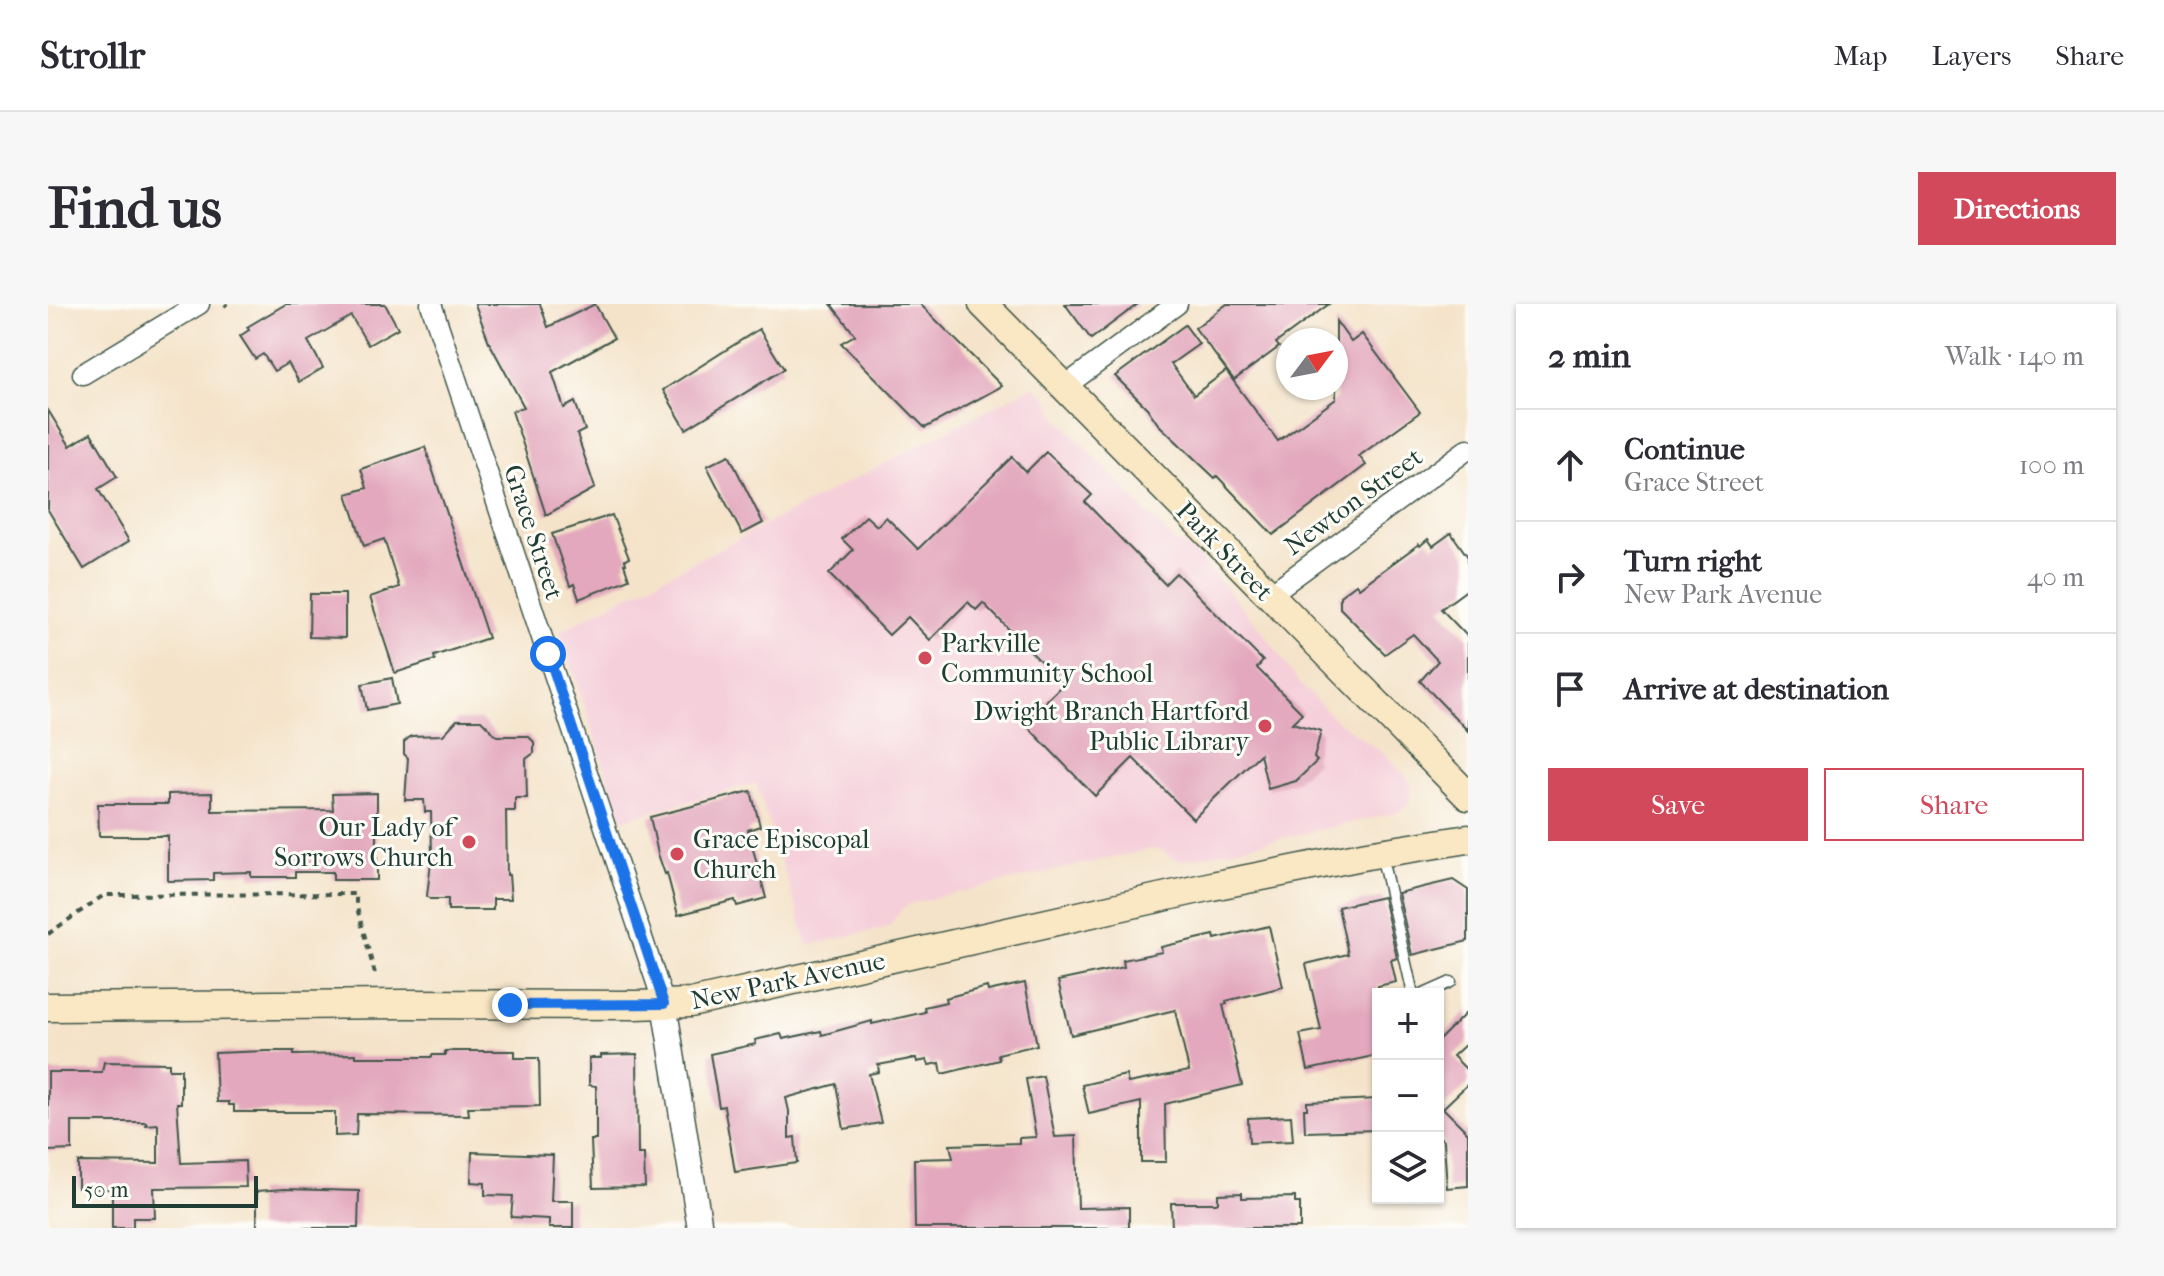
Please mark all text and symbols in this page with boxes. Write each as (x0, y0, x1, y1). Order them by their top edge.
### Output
text: Strollr (40, 33, 145, 78)
text: Map (1834, 39, 1887, 72)
text: Layers (1931, 39, 2011, 72)
text: Share (2055, 39, 2124, 72)
button: Directions (1918, 172, 2116, 245)
text: Find us (48, 176, 222, 241)
north arrow (1276, 328, 1348, 400)
text: 2 min (1548, 336, 1631, 376)
text: Walk · 140 m (1945, 341, 2084, 372)
text: Continue (1624, 432, 1745, 467)
street label: Newton Street (1278, 441, 1429, 562)
icon: ahead (1548, 443, 1592, 487)
text: 100 m (2019, 450, 2084, 481)
street label: Grace Street (497, 461, 570, 604)
text: Grace Street (1624, 467, 1764, 498)
street label: Park Street (1170, 495, 1280, 608)
text: Turn right (1624, 544, 1762, 579)
icon: right (1548, 555, 1592, 599)
text: 40 m (2027, 562, 2084, 593)
text: New Park Avenue (1624, 579, 1822, 610)
place label: Parkville Community School (941, 628, 1153, 689)
route start (530, 636, 566, 672)
marker: Parkville Community School (916, 649, 934, 667)
icon: arrive (1548, 667, 1592, 711)
text: Arrive at destination (1624, 672, 1889, 707)
place label: Dwight Branch Hartford Public Library (974, 696, 1250, 757)
marker: Dwight Branch Hartford Public Library (1256, 717, 1274, 735)
button: Save (1548, 768, 1808, 841)
button: Share (1824, 768, 2084, 841)
place label: Our Lady of Sorrows Church (274, 812, 458, 873)
place label: Grace Episcopal Church (693, 824, 870, 885)
marker: Our Lady of Sorrows Church (460, 833, 478, 851)
marker: Grace Episcopal Church (668, 845, 686, 863)
street label: New Park Avenue (688, 945, 888, 1016)
route end (492, 987, 528, 1023)
map controls (1372, 988, 1444, 1204)
button: + (1372, 988, 1444, 1060)
button: − (1372, 1060, 1444, 1132)
button: layers (1372, 1132, 1444, 1204)
scale bar (72, 1172, 258, 1208)
text: 50 m (84, 1177, 129, 1203)

